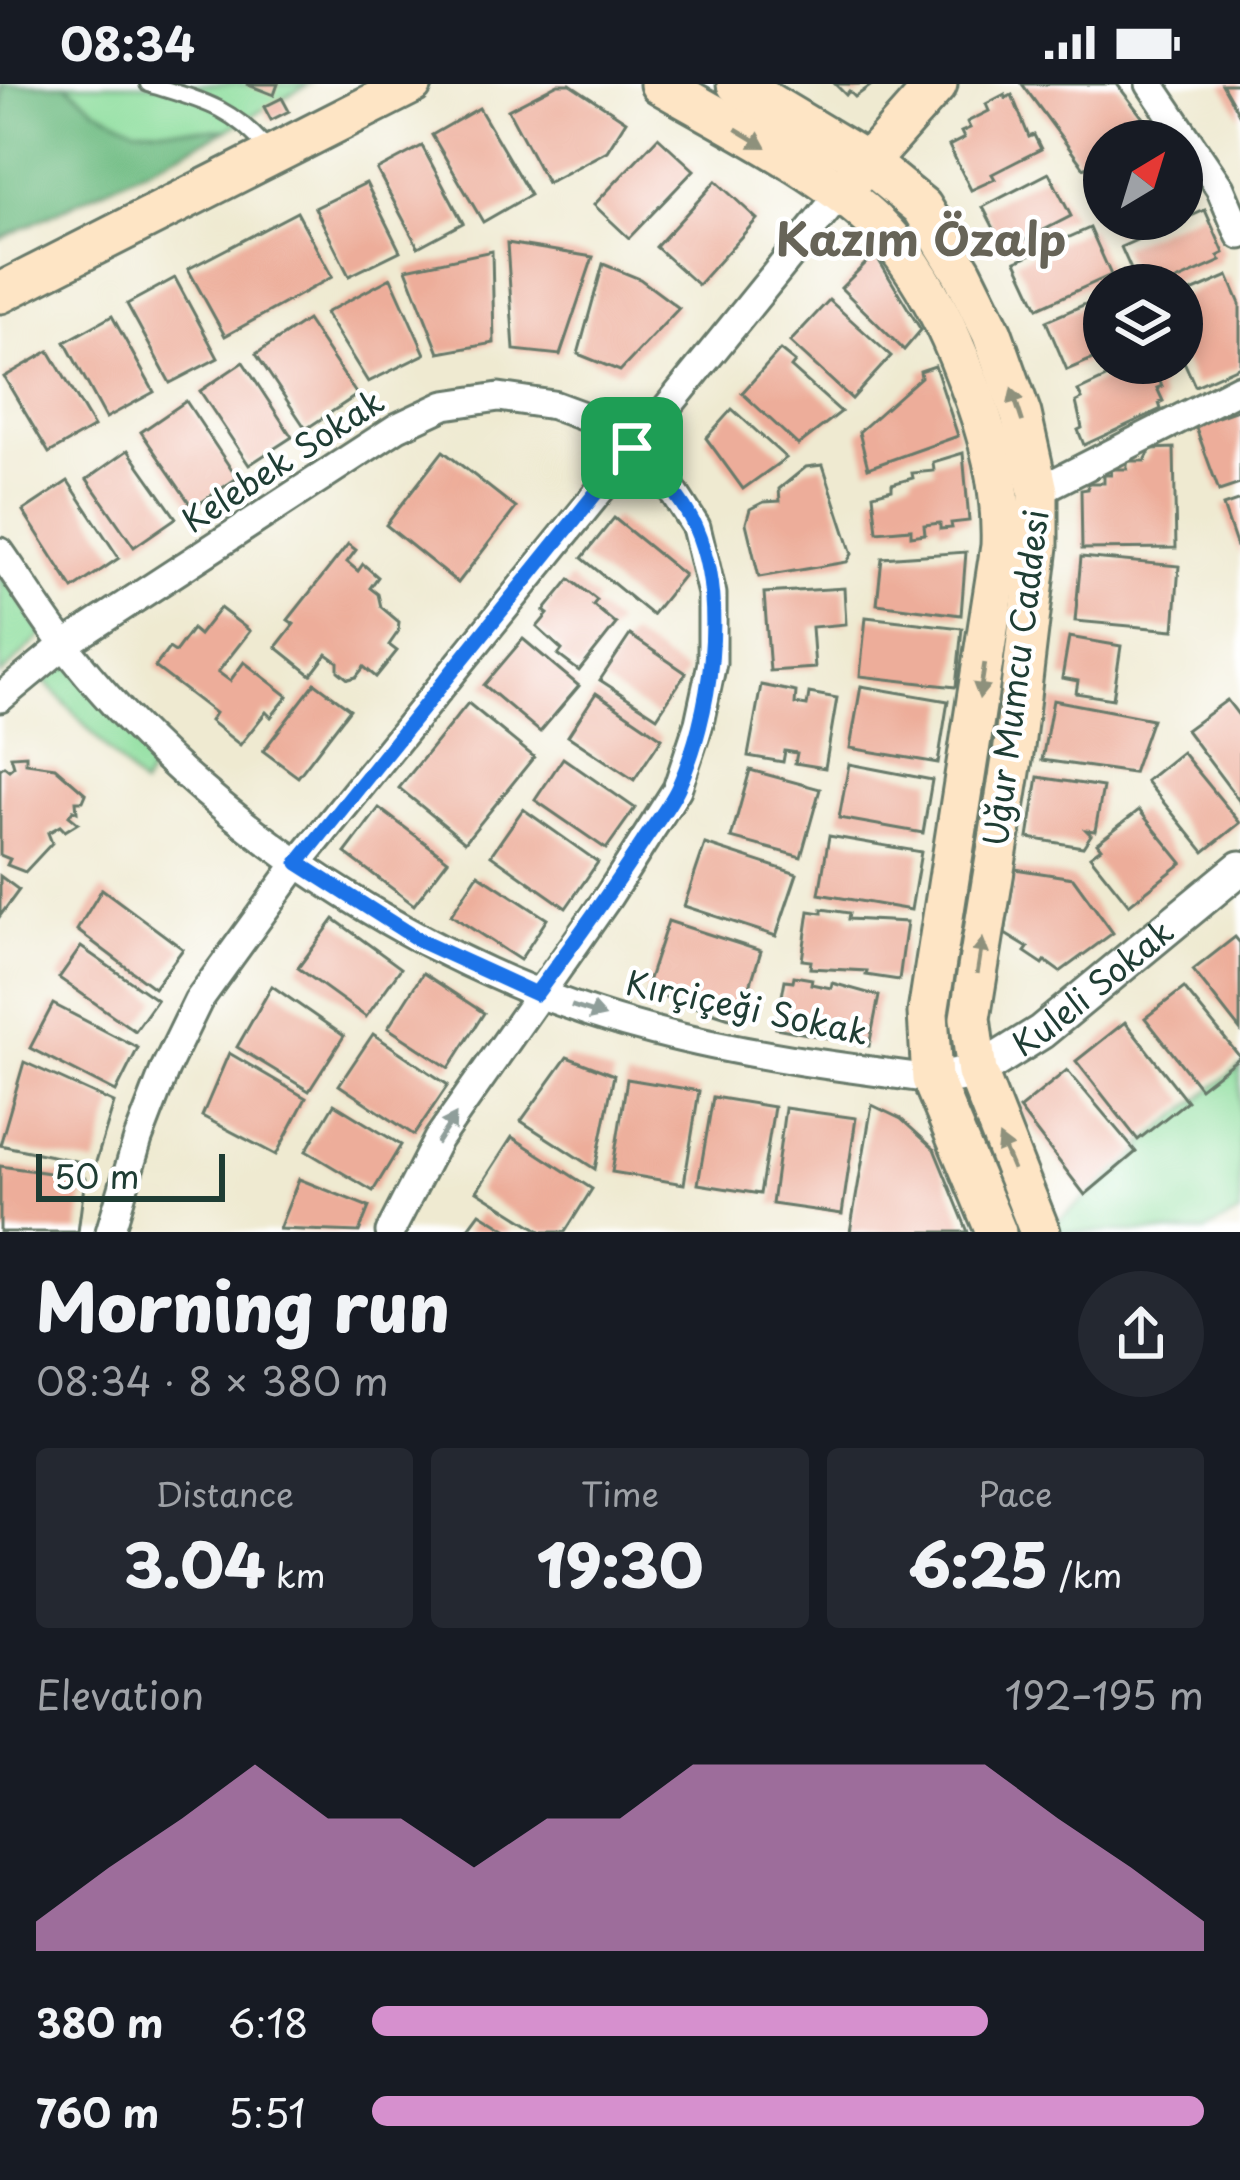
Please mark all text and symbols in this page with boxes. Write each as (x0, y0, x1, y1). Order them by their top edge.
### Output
text: 08:34 (60, 8, 195, 76)
north arrow (1083, 120, 1203, 240)
map controls (1083, 120, 1203, 384)
one-way arrow (734, 127, 768, 148)
district label: Kazım Özalp (776, 203, 1066, 271)
button: layers (1083, 264, 1203, 384)
street label: Kelebek Sokak (171, 375, 393, 543)
one-way arrow (1006, 386, 1025, 422)
pin (581, 397, 683, 499)
icon: arrive (599, 415, 665, 481)
street label: Uğur Mumcu Caddesi (969, 507, 1059, 849)
one-way arrow (972, 663, 991, 700)
street label: Kuleli Sokak (1002, 906, 1183, 1067)
one-way arrow (971, 937, 990, 974)
street label: Kırçiçeği Sokak (622, 956, 873, 1056)
one-way arrow (570, 1002, 607, 1021)
one-way arrow (434, 1113, 456, 1146)
one-way arrow (996, 1135, 1016, 1170)
scale bar (36, 1148, 225, 1201)
text: 50 m (54, 1150, 140, 1200)
text: Morning run (36, 1255, 450, 1354)
button: share (1078, 1271, 1204, 1397)
text: 08:34 · 8 × 380 m (36, 1350, 389, 1409)
text: Distance (155, 1468, 294, 1518)
text: Time (581, 1468, 659, 1518)
text: Pace (978, 1468, 1053, 1518)
text: 3.04 (124, 1518, 265, 1608)
text: 19:30 (537, 1518, 703, 1608)
text: 6:25 (908, 1518, 1048, 1608)
text: km (265, 1549, 326, 1599)
text: /km (1048, 1549, 1122, 1599)
text: Elevation (36, 1664, 204, 1723)
text: 192–195 m (1005, 1664, 1204, 1723)
text: 380 m (36, 1992, 163, 2051)
text: 6:18 (228, 1992, 308, 2051)
text: 760 m (36, 2082, 159, 2141)
text: 5:51 (228, 2082, 306, 2141)

